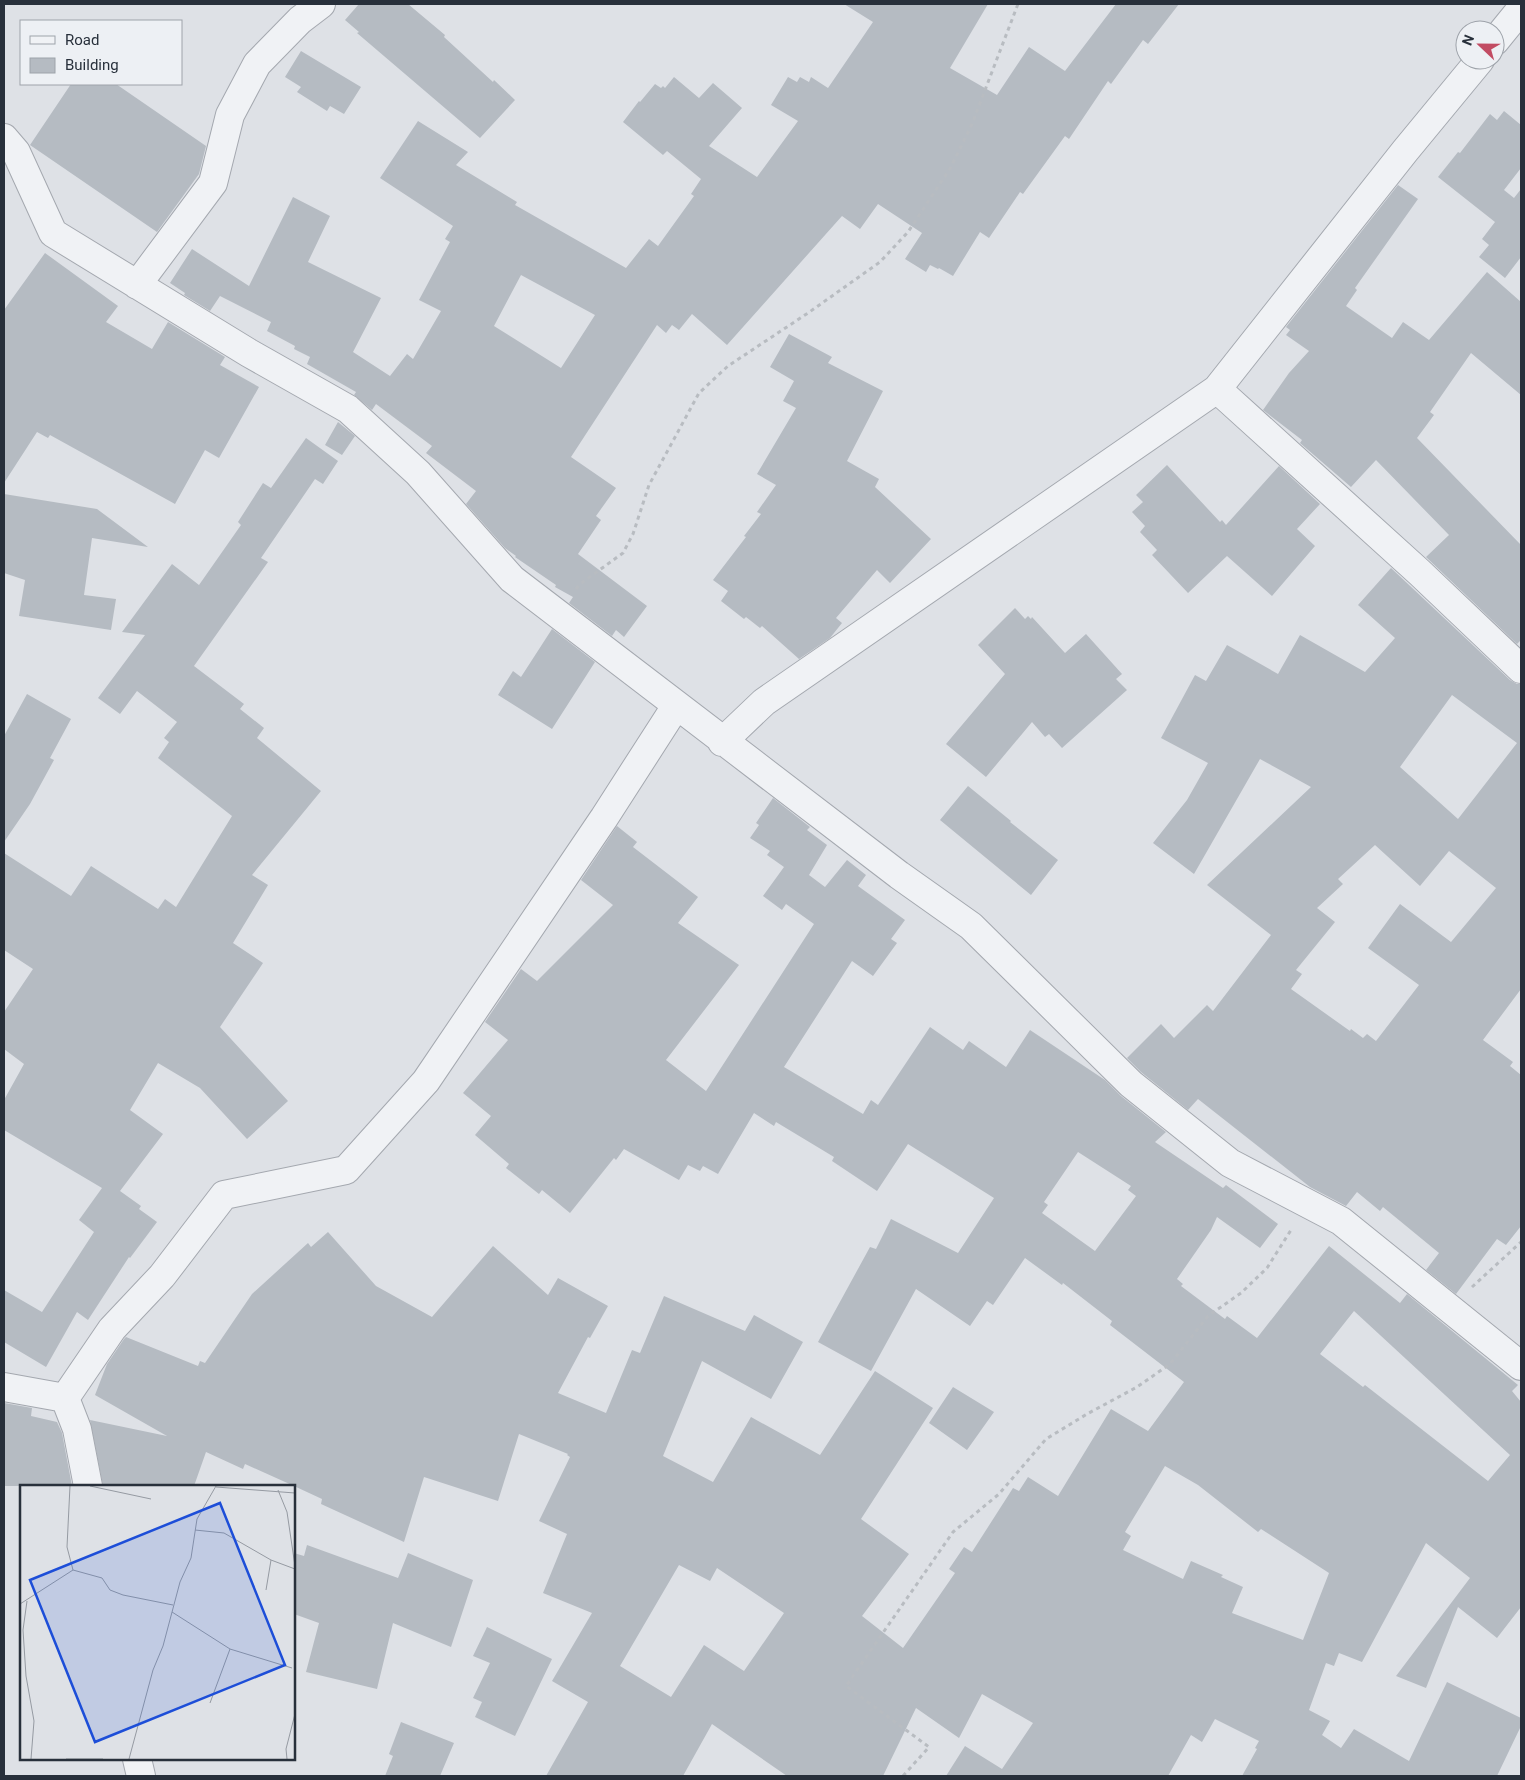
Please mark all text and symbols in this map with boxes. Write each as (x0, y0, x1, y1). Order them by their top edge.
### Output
legend (20, 20, 182, 85)
north arrow (1455, 20, 1505, 70)
text: Road (65, 31, 99, 49)
text: N (1459, 33, 1477, 48)
text: Building (65, 56, 119, 74)
inset map (20, 1485, 295, 1760)

